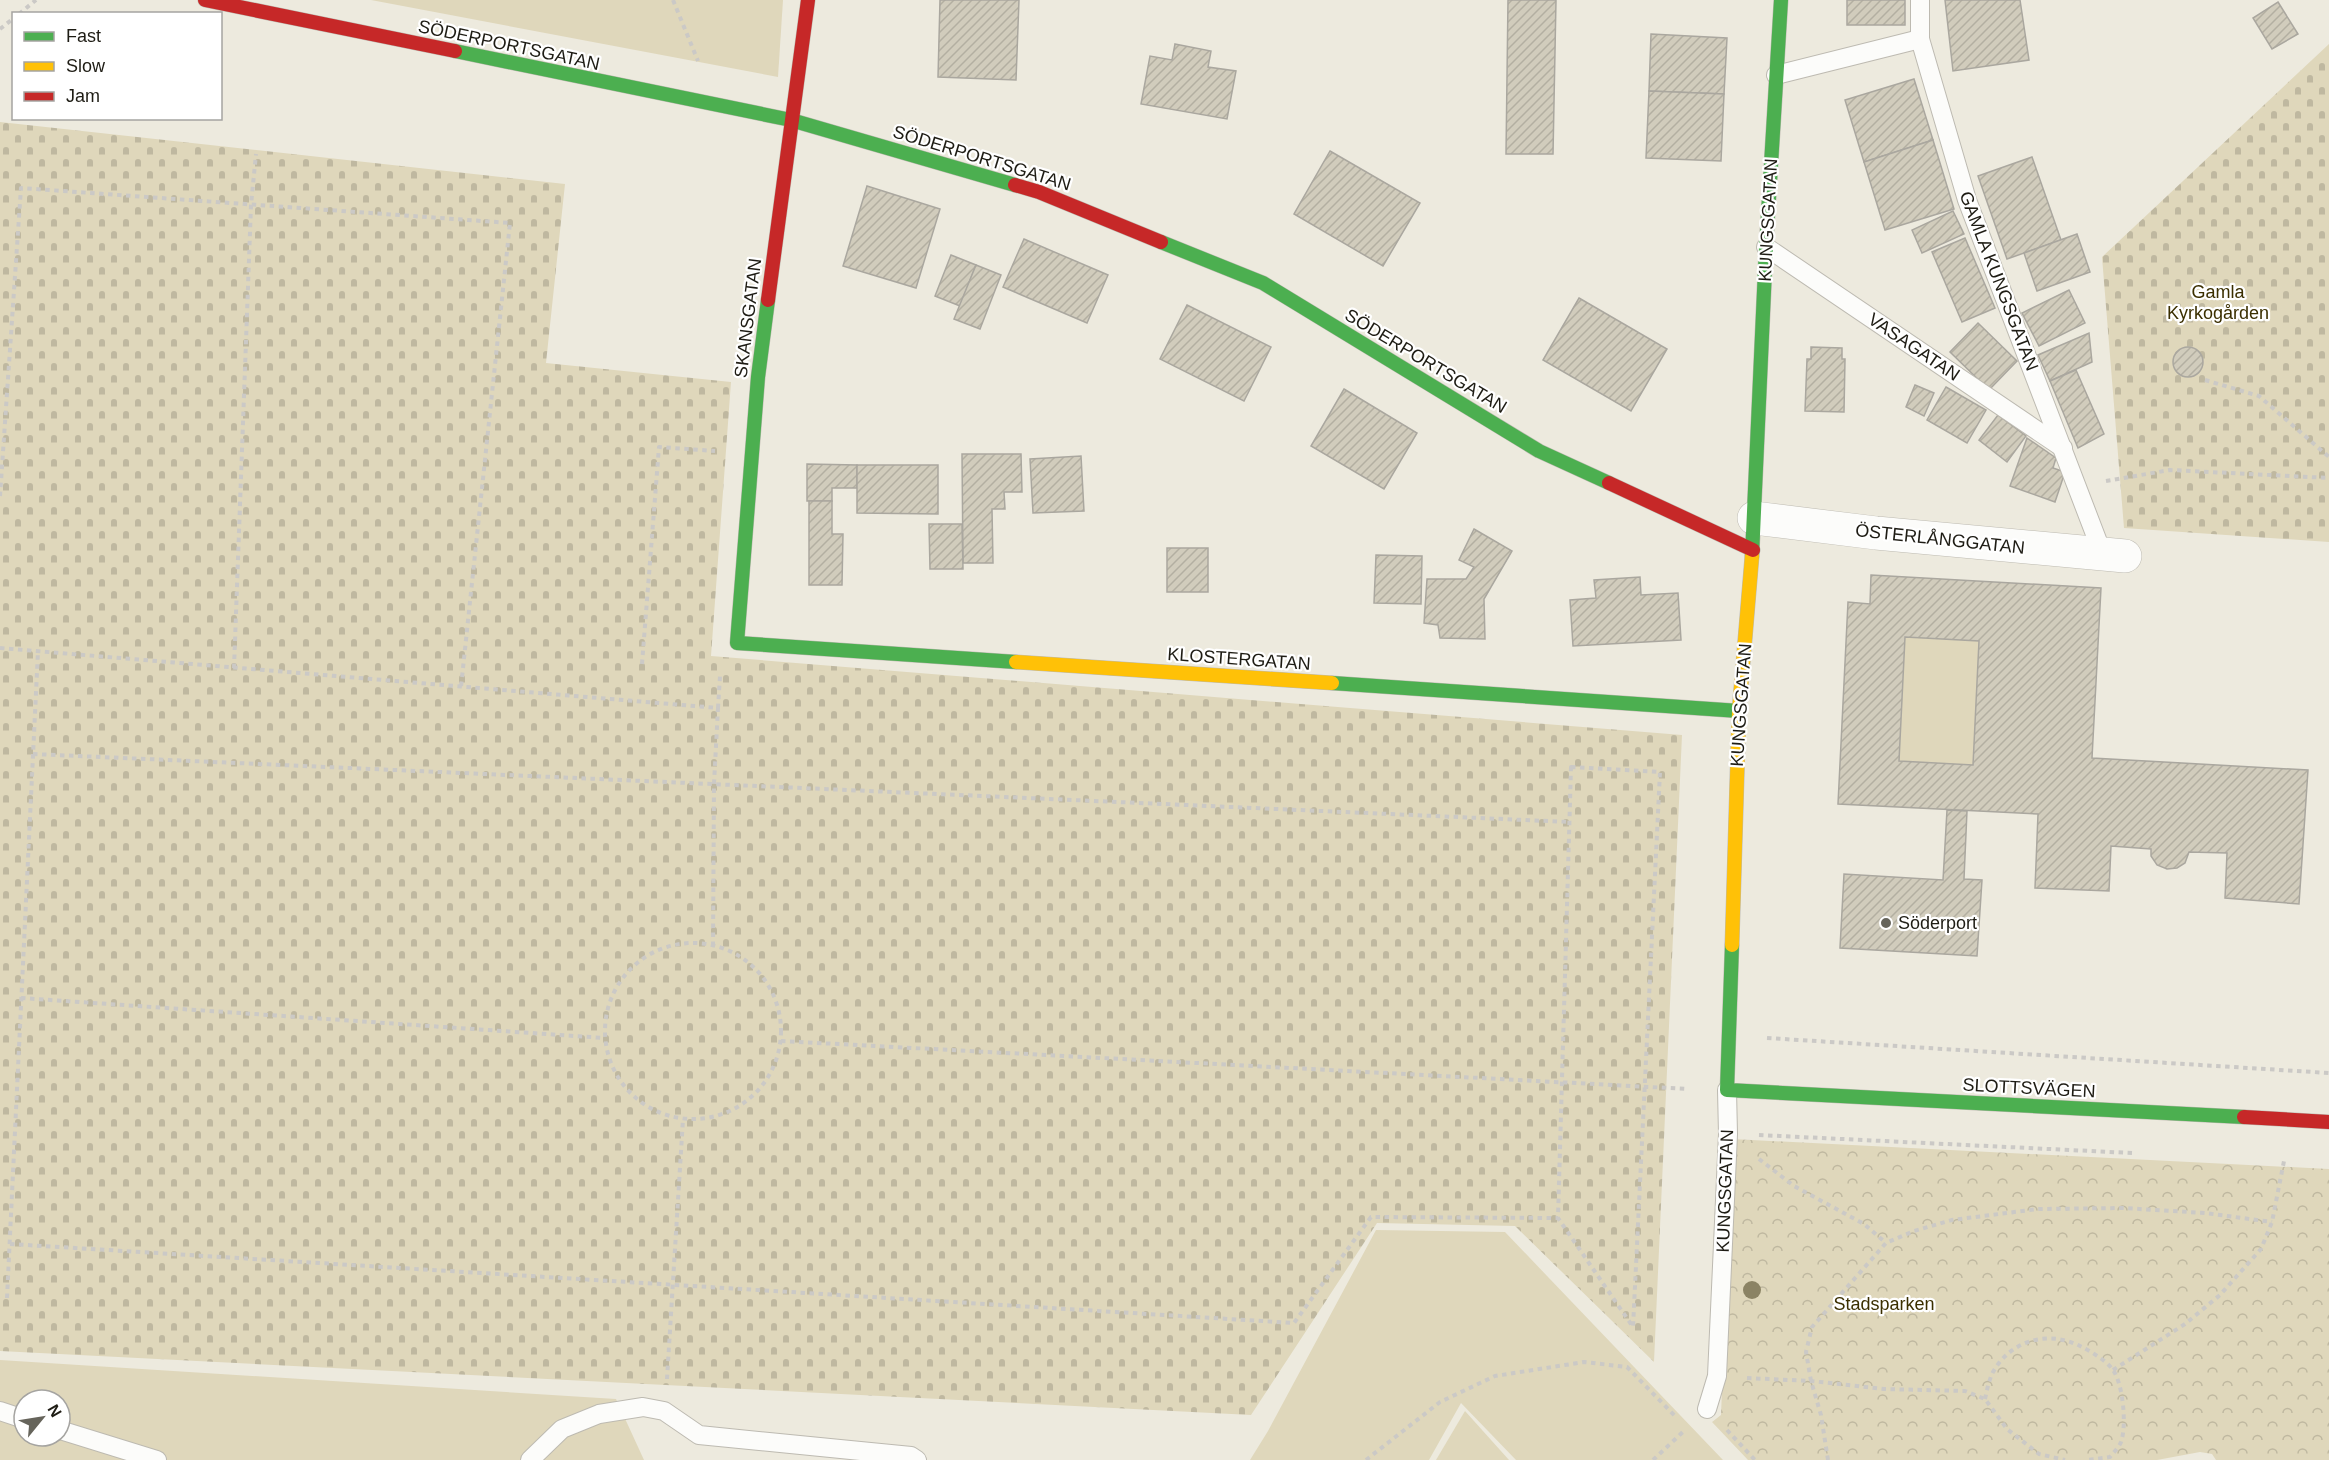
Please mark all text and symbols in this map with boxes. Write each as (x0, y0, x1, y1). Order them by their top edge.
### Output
legend (12, 12, 222, 120)
street label: SÖDERPORTSGATAN (416, 16, 602, 74)
text: Fast (66, 26, 101, 46)
text: Slow (66, 56, 106, 76)
text: Jam (66, 86, 100, 106)
street label: SÖDERPORTSGATAN (891, 121, 1073, 195)
street label: KUNGSGATAN (1755, 158, 1781, 282)
street label: GAMLA KUNGSGATAN (1956, 189, 2042, 373)
street label: SKANSGATAN (731, 257, 765, 379)
park label: Gamla Kyrkogården (2167, 282, 2269, 323)
street label: SÖDERPORTSGATAN (1342, 305, 1510, 417)
street label: VASAGATAN (1864, 309, 1964, 385)
street label: ÖSTERLÅNGGATAN (1854, 520, 2026, 558)
street label: KUNGSGATAN (1727, 643, 1755, 767)
street label: KLOSTERGATAN (1167, 644, 1311, 674)
place label: Söderport (1898, 913, 1977, 933)
marker: Söderport (1879, 916, 1893, 930)
street label: SLOTTSVÄGEN (1962, 1075, 2096, 1101)
street label: KUNGSGATAN (1713, 1129, 1737, 1253)
park label: Stadsparken (1833, 1294, 1935, 1314)
north arrow (12, 1388, 72, 1448)
text: N (44, 1401, 65, 1420)

